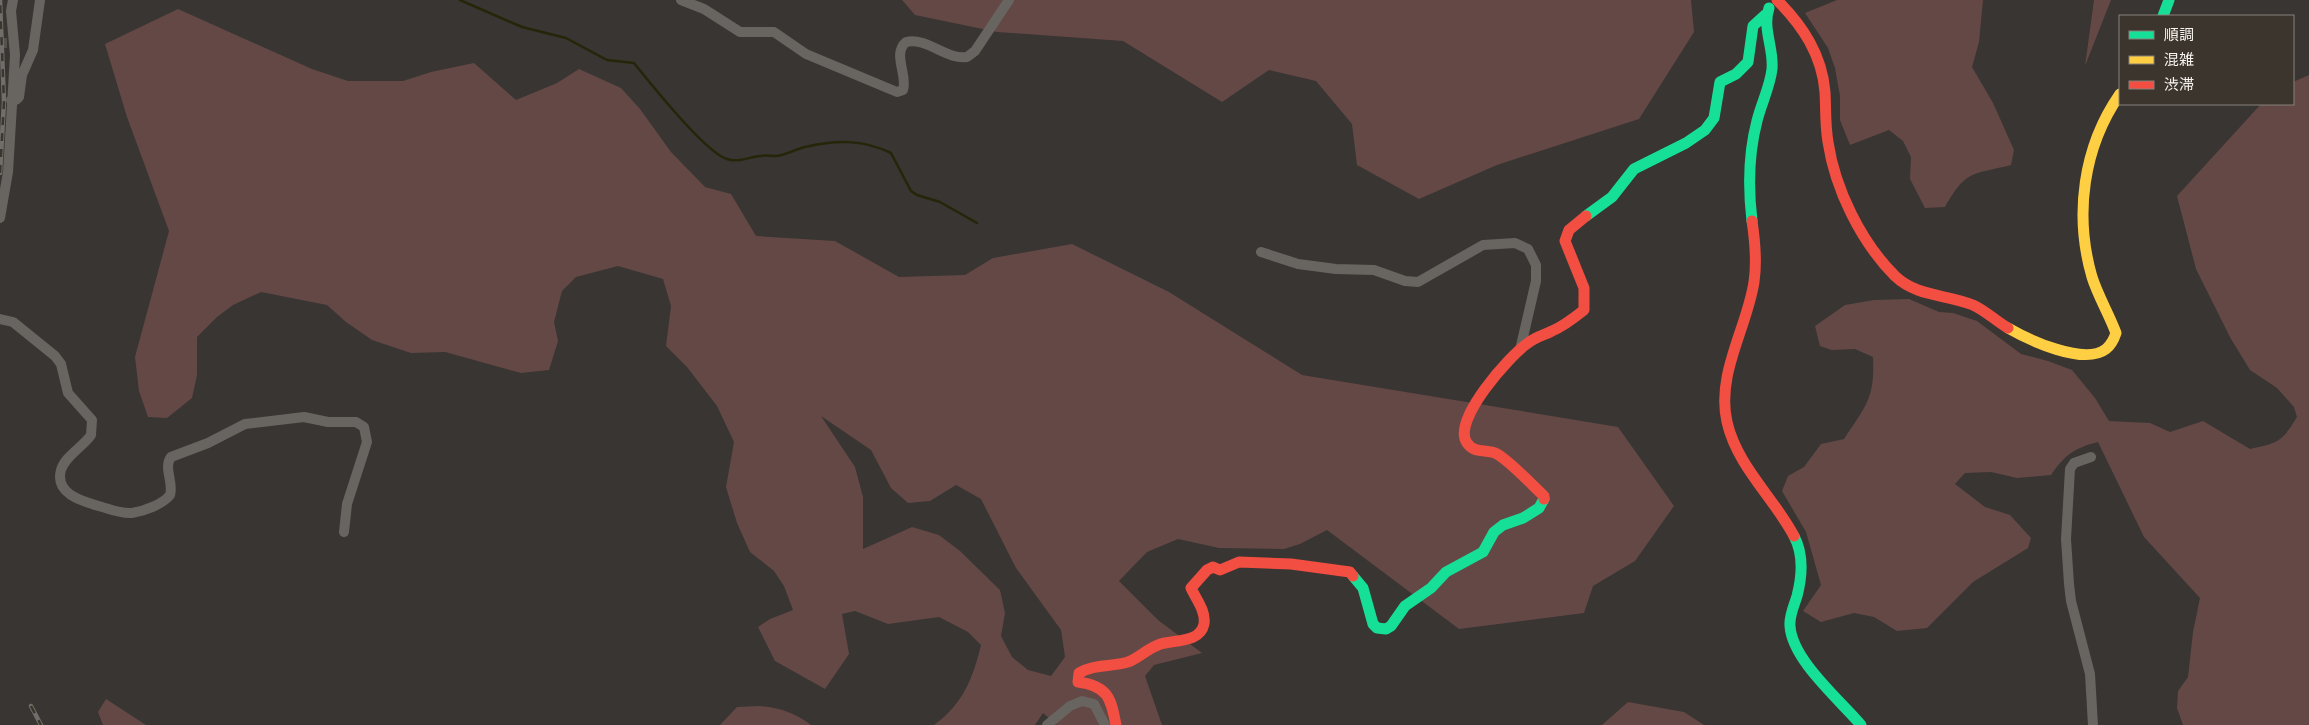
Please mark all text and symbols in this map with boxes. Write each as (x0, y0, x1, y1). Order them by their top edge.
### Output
legend (2119, 15, 2294, 105)
text: 順調 (2164, 25, 2194, 43)
text: 混雑 (2164, 50, 2194, 68)
text: 渋滞 (2164, 75, 2194, 93)

